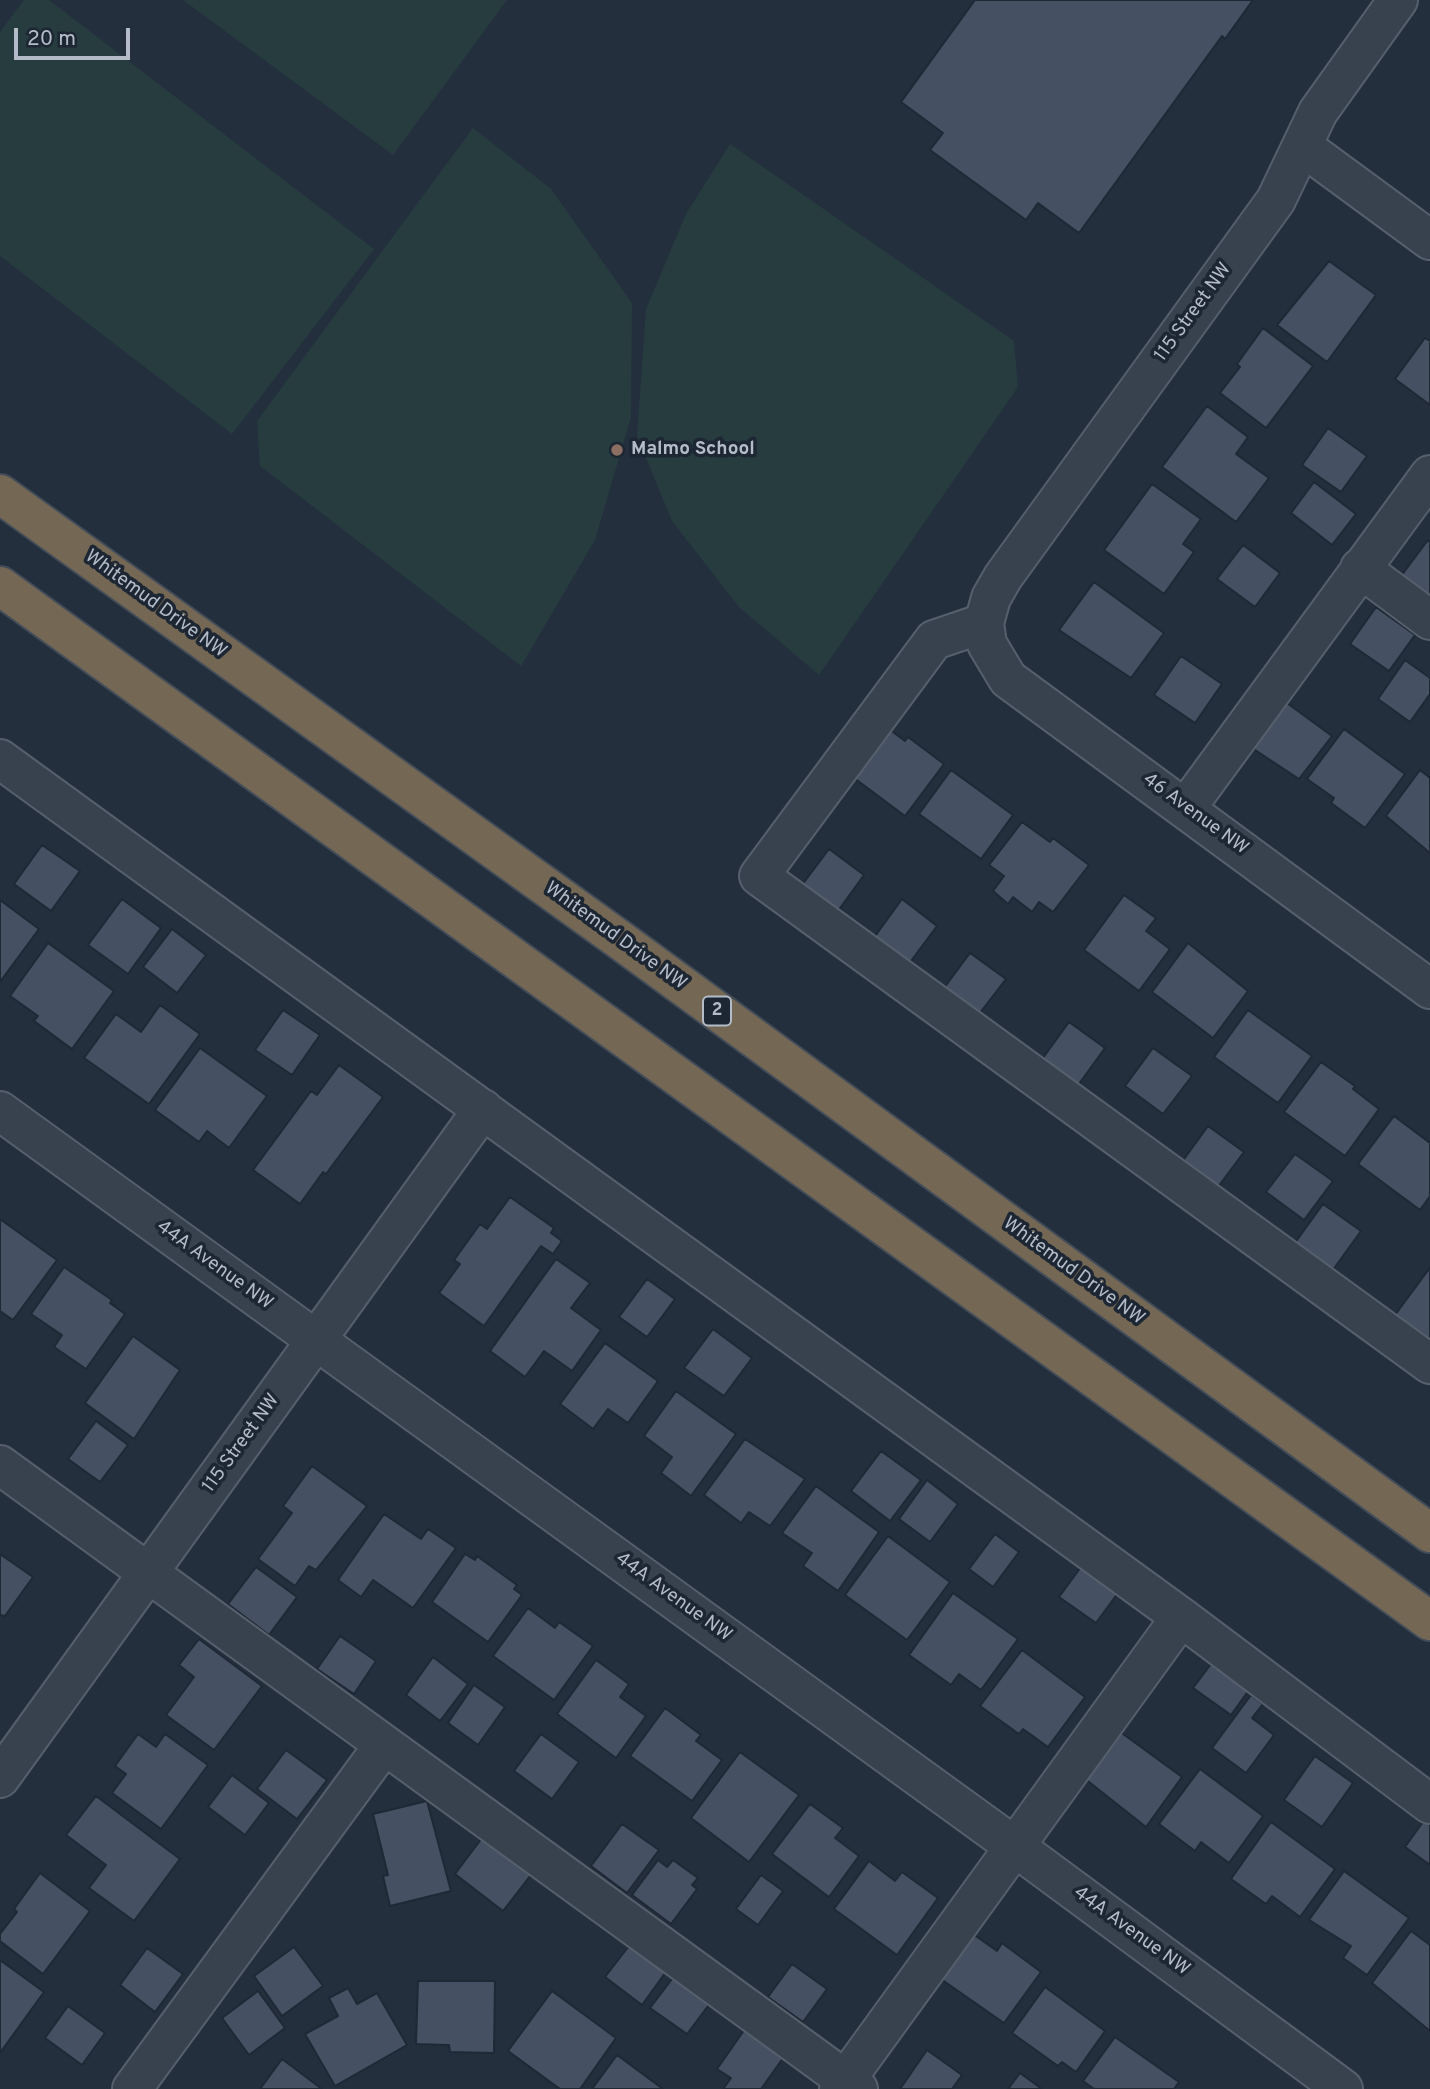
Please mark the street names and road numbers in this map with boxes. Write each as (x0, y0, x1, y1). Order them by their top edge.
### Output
street label: 115 Street NW (1151, 259, 1237, 367)
street label: Whitemud Drive NW (80, 546, 230, 664)
street label: 46 Avenue NW (1138, 769, 1252, 861)
street label: Whitemud Drive NW (540, 878, 690, 996)
road number: 2 (703, 996, 731, 1026)
street label: Whitemud Drive NW (998, 1213, 1148, 1331)
street label: 44A Avenue NW (152, 1216, 276, 1316)
street label: 115 Street NW (199, 1390, 285, 1498)
street label: 44A Avenue NW (611, 1548, 735, 1648)
street label: 44A Avenue NW (1069, 1882, 1193, 1982)

